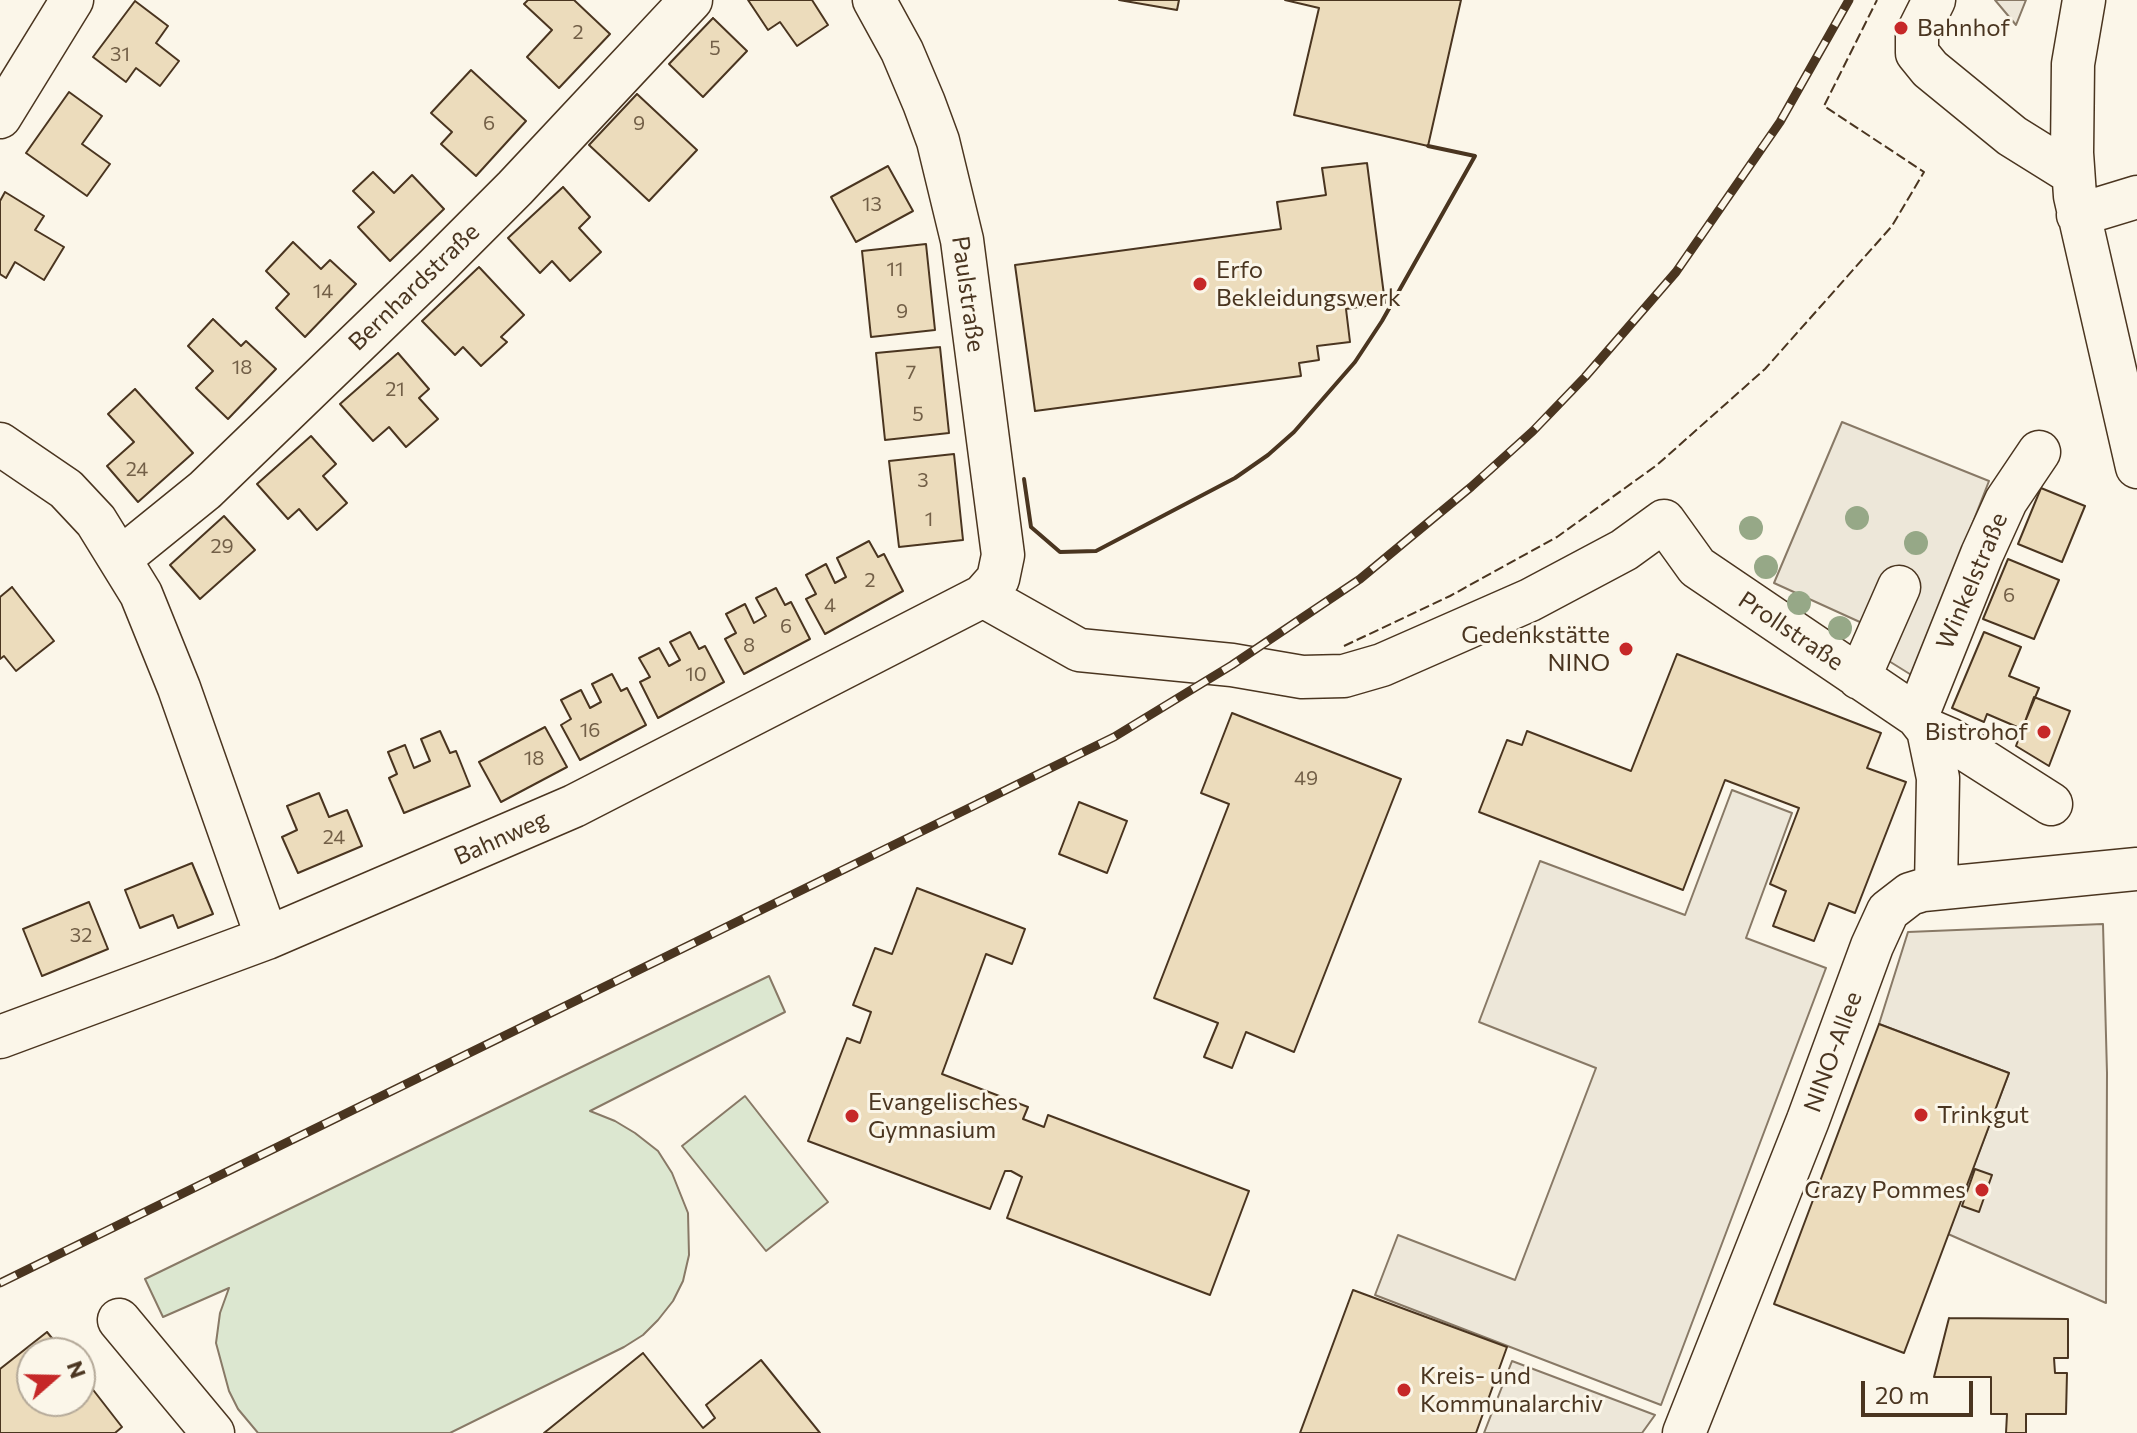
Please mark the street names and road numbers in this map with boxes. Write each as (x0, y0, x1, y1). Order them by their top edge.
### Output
street label: Bernhardstraße (343, 217, 485, 357)
street label: Paulstraße (946, 234, 990, 354)
street label: Winkelstraße (1930, 508, 2014, 654)
street label: Prollstraße (1733, 585, 1849, 677)
street label: Bahnweg (450, 805, 552, 871)
street label: NINO-Allee (1798, 988, 1868, 1116)

